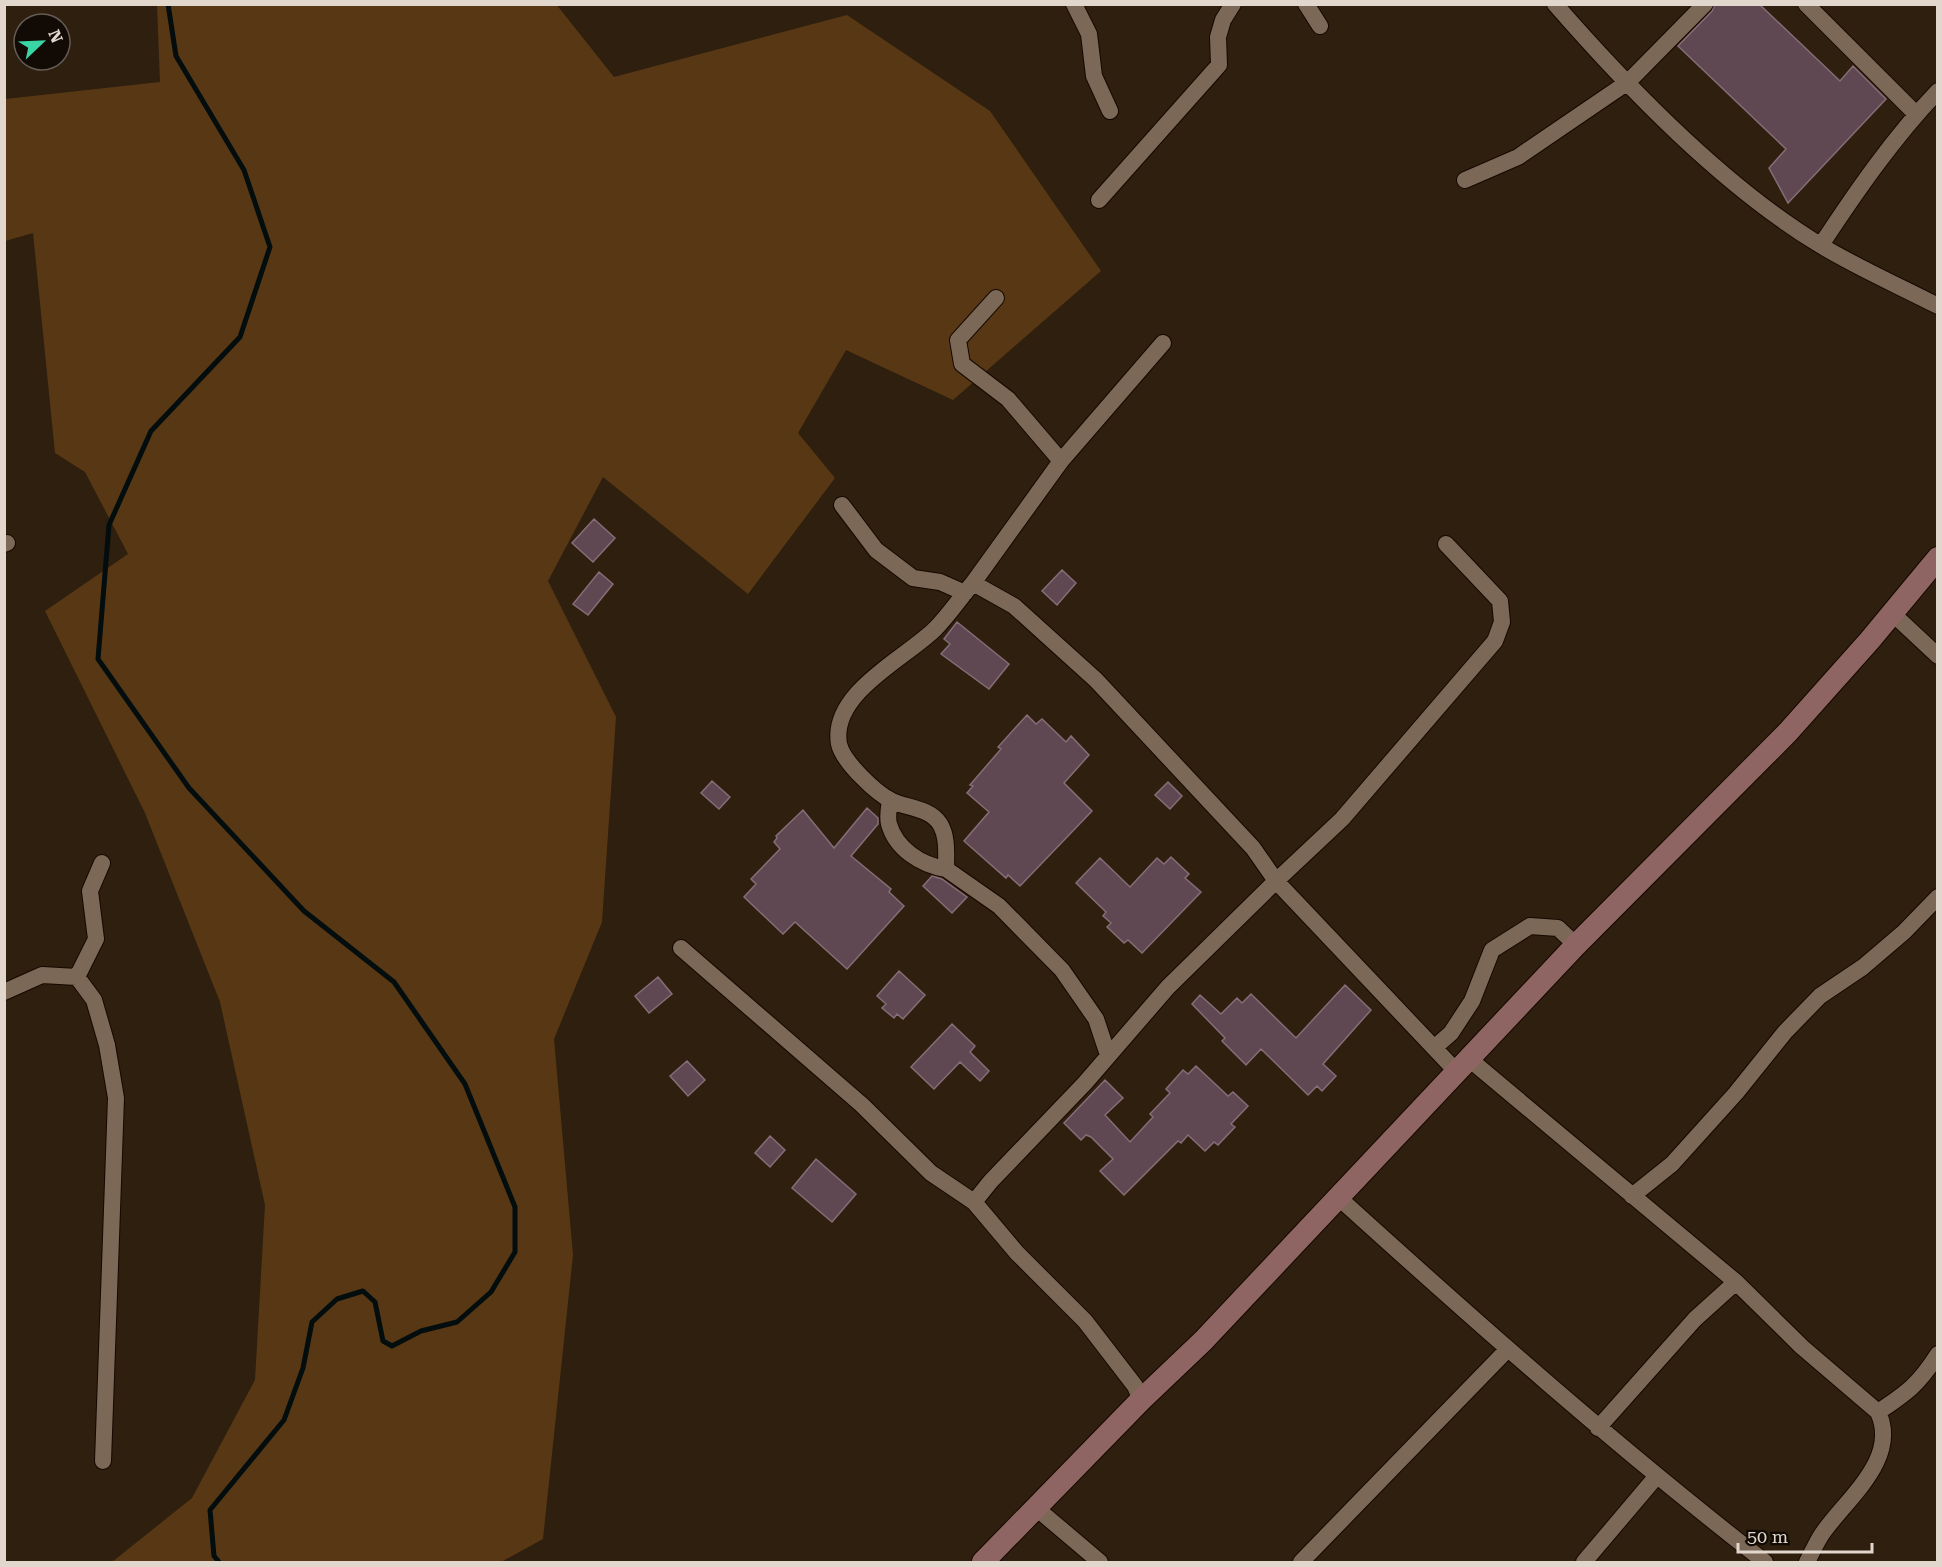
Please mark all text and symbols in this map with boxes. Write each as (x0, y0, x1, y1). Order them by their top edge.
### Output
north arrow (12, 12, 72, 72)
text: N (44, 27, 67, 46)
scale bar (1738, 1516, 1872, 1554)
text: 50 m (1747, 1526, 1788, 1547)

